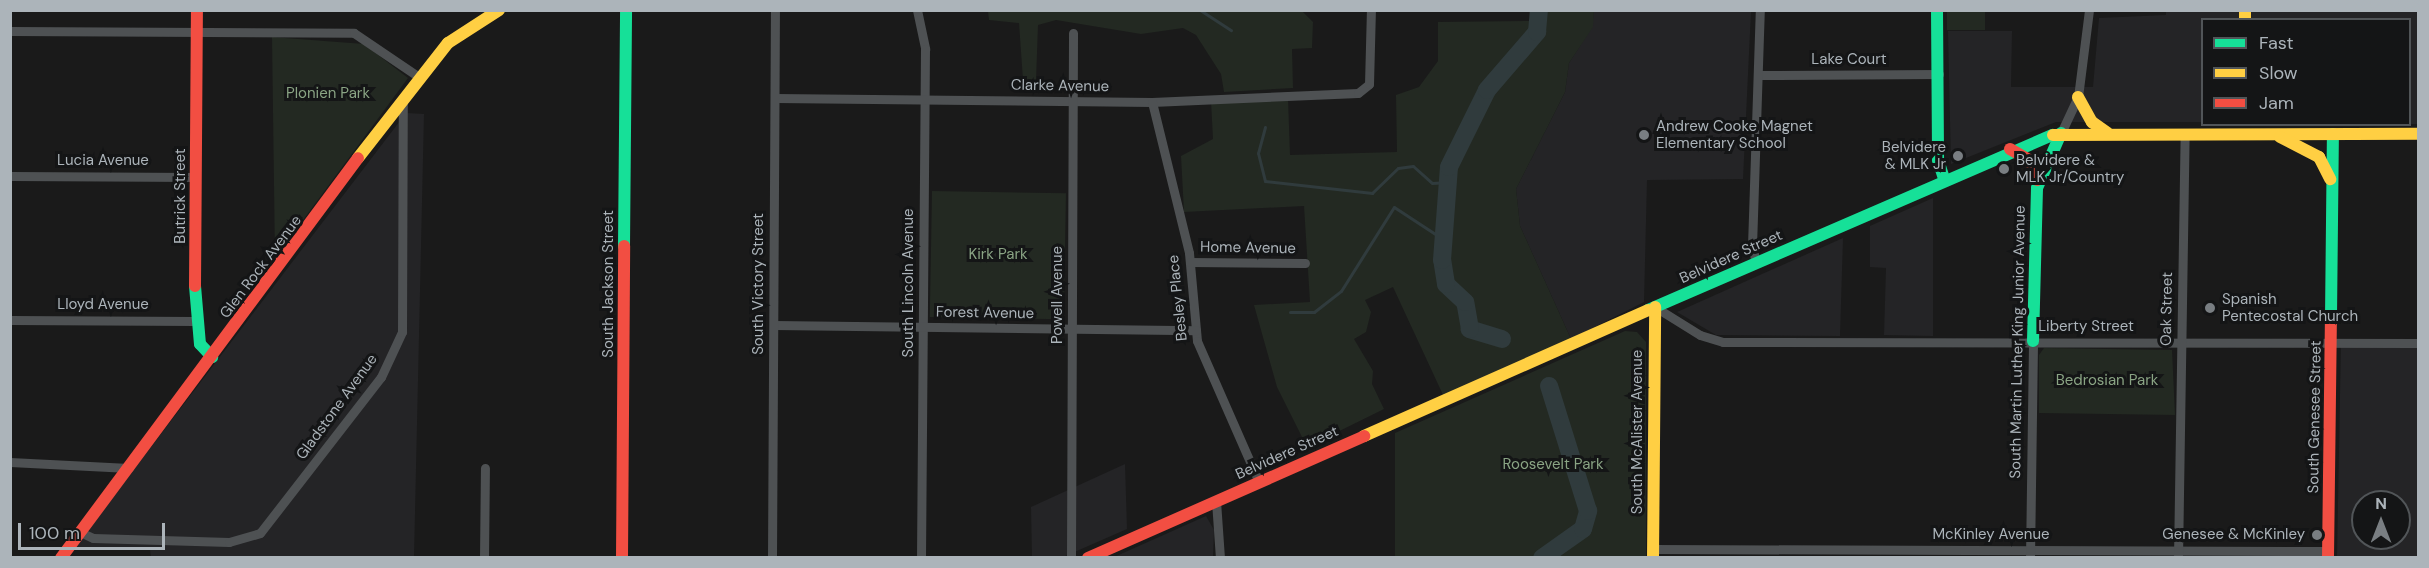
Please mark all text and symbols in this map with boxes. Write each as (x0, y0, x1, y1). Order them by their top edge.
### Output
legend (2201, 18, 2411, 126)
text: Fast (2259, 31, 2294, 55)
street label: Lake Court (1811, 51, 1887, 69)
text: Slow (2259, 61, 2298, 85)
street label: Clarke Avenue (1011, 76, 1109, 96)
park label: Plonien Park (286, 85, 370, 103)
text: Jam (2259, 91, 2294, 115)
place label: Andrew Cooke Magnet Elementary School (1656, 117, 1813, 152)
marker: Andrew Cooke Magnet Elementary School (1637, 128, 1651, 142)
place label: Belvidere & MLK Jr (1882, 138, 1946, 173)
street label: Butrick Street (172, 148, 190, 244)
marker: Belvidere & MLK Jr (1951, 149, 1965, 163)
place label: Belvidere & MLK Jr/Country (2016, 151, 2124, 186)
street label: Lucia Avenue (57, 152, 149, 170)
marker: Belvidere & MLK Jr/Country (1997, 162, 2011, 176)
street label: South Martin Luther King Junior Avenue (2007, 205, 2029, 479)
street label: South Lincoln Avenue (900, 208, 918, 358)
street label: South Jackson Street (600, 210, 618, 358)
street label: Glen Rock Avenue (216, 212, 306, 322)
street label: South Victory Street (750, 213, 768, 355)
street label: Belvidere Street (1677, 226, 1785, 288)
street label: Home Avenue (1200, 238, 1296, 258)
park label: Kirk Park (968, 246, 1028, 264)
street label: Powell Avenue (1049, 246, 1067, 344)
street label: Besley Place (1165, 254, 1191, 342)
street label: Oak Street (2157, 272, 2177, 346)
place label: Spanish Pentecostal Church (2222, 290, 2358, 325)
street label: Lloyd Avenue (57, 296, 149, 314)
marker: Spanish Pentecostal Church (2203, 301, 2217, 315)
street label: Forest Avenue (936, 303, 1034, 323)
street label: Liberty Street (2038, 318, 2134, 336)
street label: South Genesee Street (2305, 340, 2325, 494)
street label: South McAlister Avenue (1629, 350, 1647, 514)
street label: Gladstone Avenue (293, 351, 381, 463)
park label: Bedrosian Park (2056, 372, 2158, 390)
street label: Belvidere Street (1233, 422, 1341, 484)
park label: Roosevelt Park (1503, 456, 1603, 474)
north arrow (2351, 490, 2411, 550)
text: N (2375, 493, 2387, 514)
scale bar (21, 511, 168, 549)
text: 100 m (29, 521, 80, 545)
street label: McKinley Avenue (1932, 526, 2050, 544)
place label: Genesee & McKinley (2162, 526, 2305, 544)
marker: Genesee & McKinley (2310, 528, 2324, 542)

